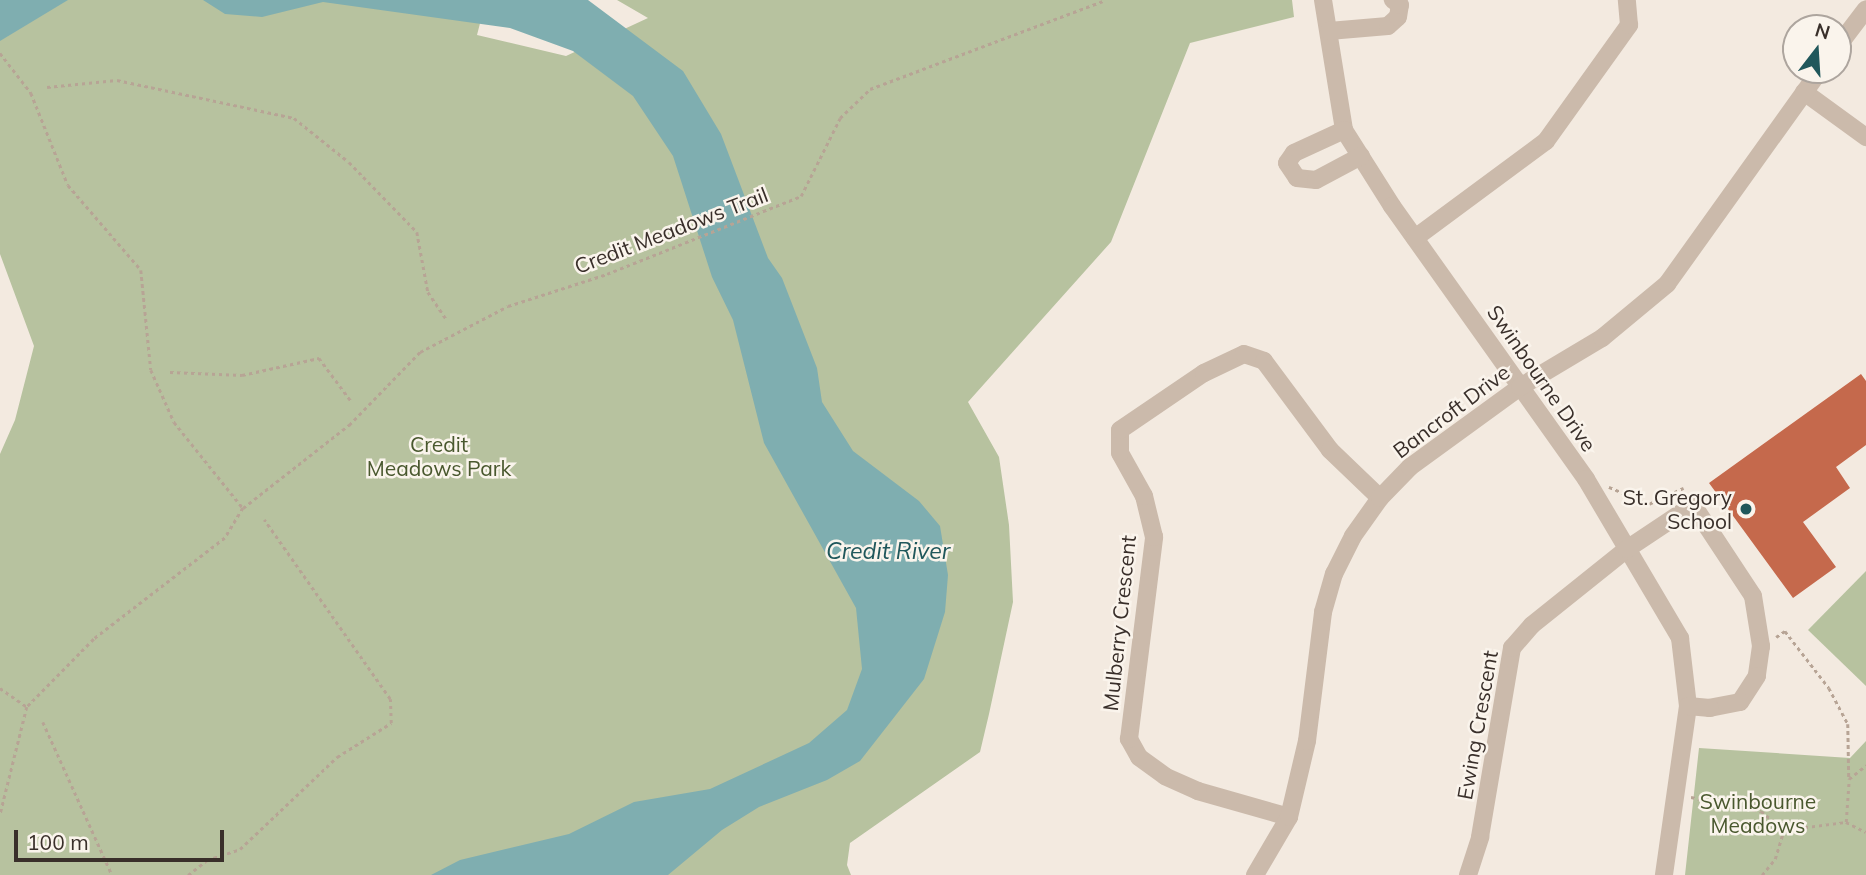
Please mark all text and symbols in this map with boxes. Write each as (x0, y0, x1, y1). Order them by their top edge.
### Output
north arrow (1782, 14, 1852, 84)
text: N (1812, 17, 1833, 44)
street label: Credit Meadows Trail (571, 181, 771, 279)
street label: Swinbourne Drive (1482, 300, 1602, 456)
street label: Bancroft Drive (1388, 359, 1514, 463)
park label: Credit Meadows Park (367, 431, 511, 481)
place label: St. Gregory School (1623, 484, 1732, 534)
marker: St. Gregory School (1738, 501, 1754, 517)
street label: Mulberry Crescent (1097, 534, 1141, 712)
water label: Credit River (826, 537, 950, 565)
street label: Ewing Crescent (1451, 649, 1503, 801)
park label: Swinbourne Meadows (1700, 788, 1816, 838)
scale bar (18, 816, 228, 860)
text: 100 m (27, 829, 89, 855)

